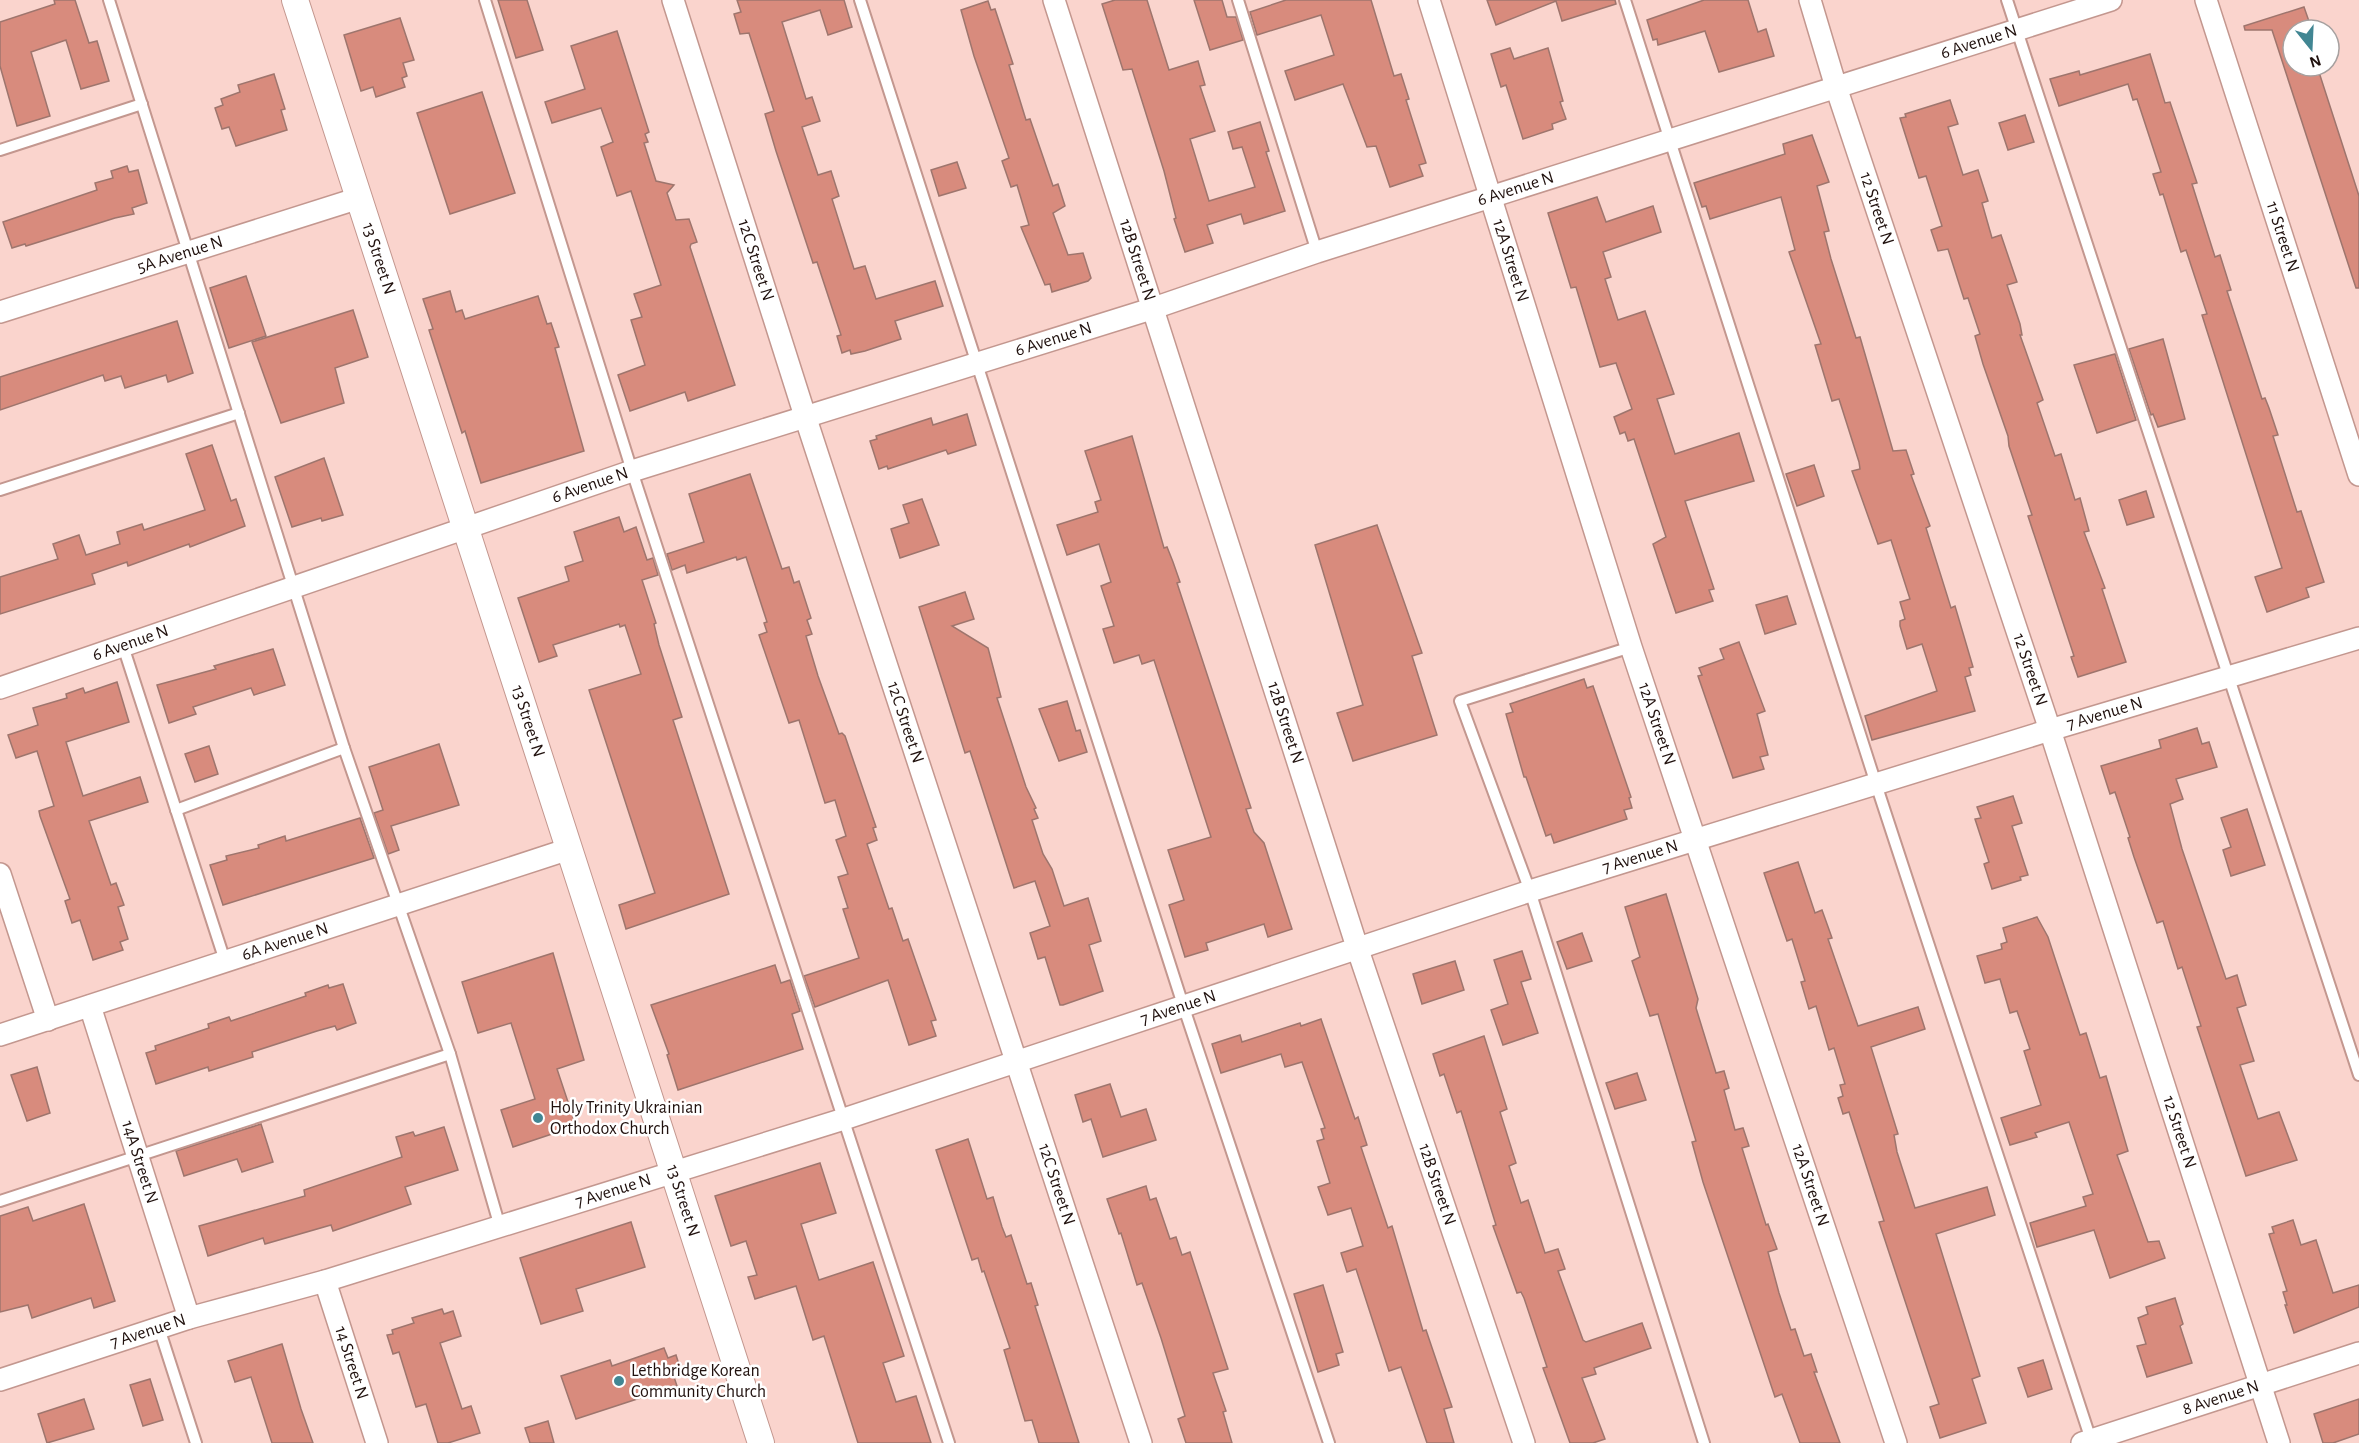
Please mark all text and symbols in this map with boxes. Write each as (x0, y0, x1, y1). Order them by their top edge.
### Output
north arrow (2281, 18, 2341, 78)
street label: 6 Avenue N (1939, 21, 2020, 62)
text: N (2308, 52, 2323, 71)
street label: 6 Avenue N (1475, 168, 1556, 209)
street label: 12 Street N (1856, 170, 1897, 247)
street label: 11 Street N (2263, 199, 2302, 275)
street label: 12C Street N (734, 217, 777, 303)
street label: 12B Street N (1116, 217, 1159, 303)
street label: 12A Street N (1489, 217, 1532, 304)
street label: 13 Street N (359, 221, 399, 297)
street label: 5A Avenue N (135, 233, 225, 277)
street label: 6 Avenue N (1013, 319, 1094, 360)
street label: 6 Avenue N (550, 464, 631, 507)
street label: 6 Avenue N (90, 622, 171, 665)
street label: 12 Street N (2010, 631, 2050, 708)
street label: 12C Street N (884, 680, 927, 766)
street label: 12B Street N (1264, 680, 1307, 766)
street label: 12A Street N (1635, 681, 1679, 767)
street label: 13 Street N (508, 683, 548, 759)
street label: 7 Avenue N (2065, 694, 2145, 733)
street label: 7 Avenue N (1600, 837, 1680, 877)
street label: 6A Avenue N (240, 919, 331, 964)
street label: 7 Avenue N (1138, 987, 1218, 1029)
street label: 12 Street N (2159, 1094, 2199, 1171)
place label: Holy Trinity Ukrainian Orthodox Church (550, 1099, 703, 1138)
marker: Holy Trinity Ukrainian Orthodox Church (531, 1111, 545, 1125)
street label: 14A Street N (118, 1119, 161, 1206)
street label: 12C Street N (1035, 1142, 1078, 1227)
street label: 12B Street N (1415, 1142, 1459, 1228)
street label: 12A Street N (1788, 1142, 1832, 1229)
street label: 13 Street N (663, 1163, 703, 1239)
street label: 7 Avenue N (573, 1171, 653, 1211)
street label: 7 Avenue N (108, 1311, 188, 1352)
street label: 14 Street N (331, 1324, 371, 1402)
place label: Lethbridge Korean Community Church (631, 1362, 766, 1401)
marker: Lethbridge Korean Community Church (612, 1374, 626, 1388)
street label: 8 Avenue N (2180, 1377, 2261, 1419)

